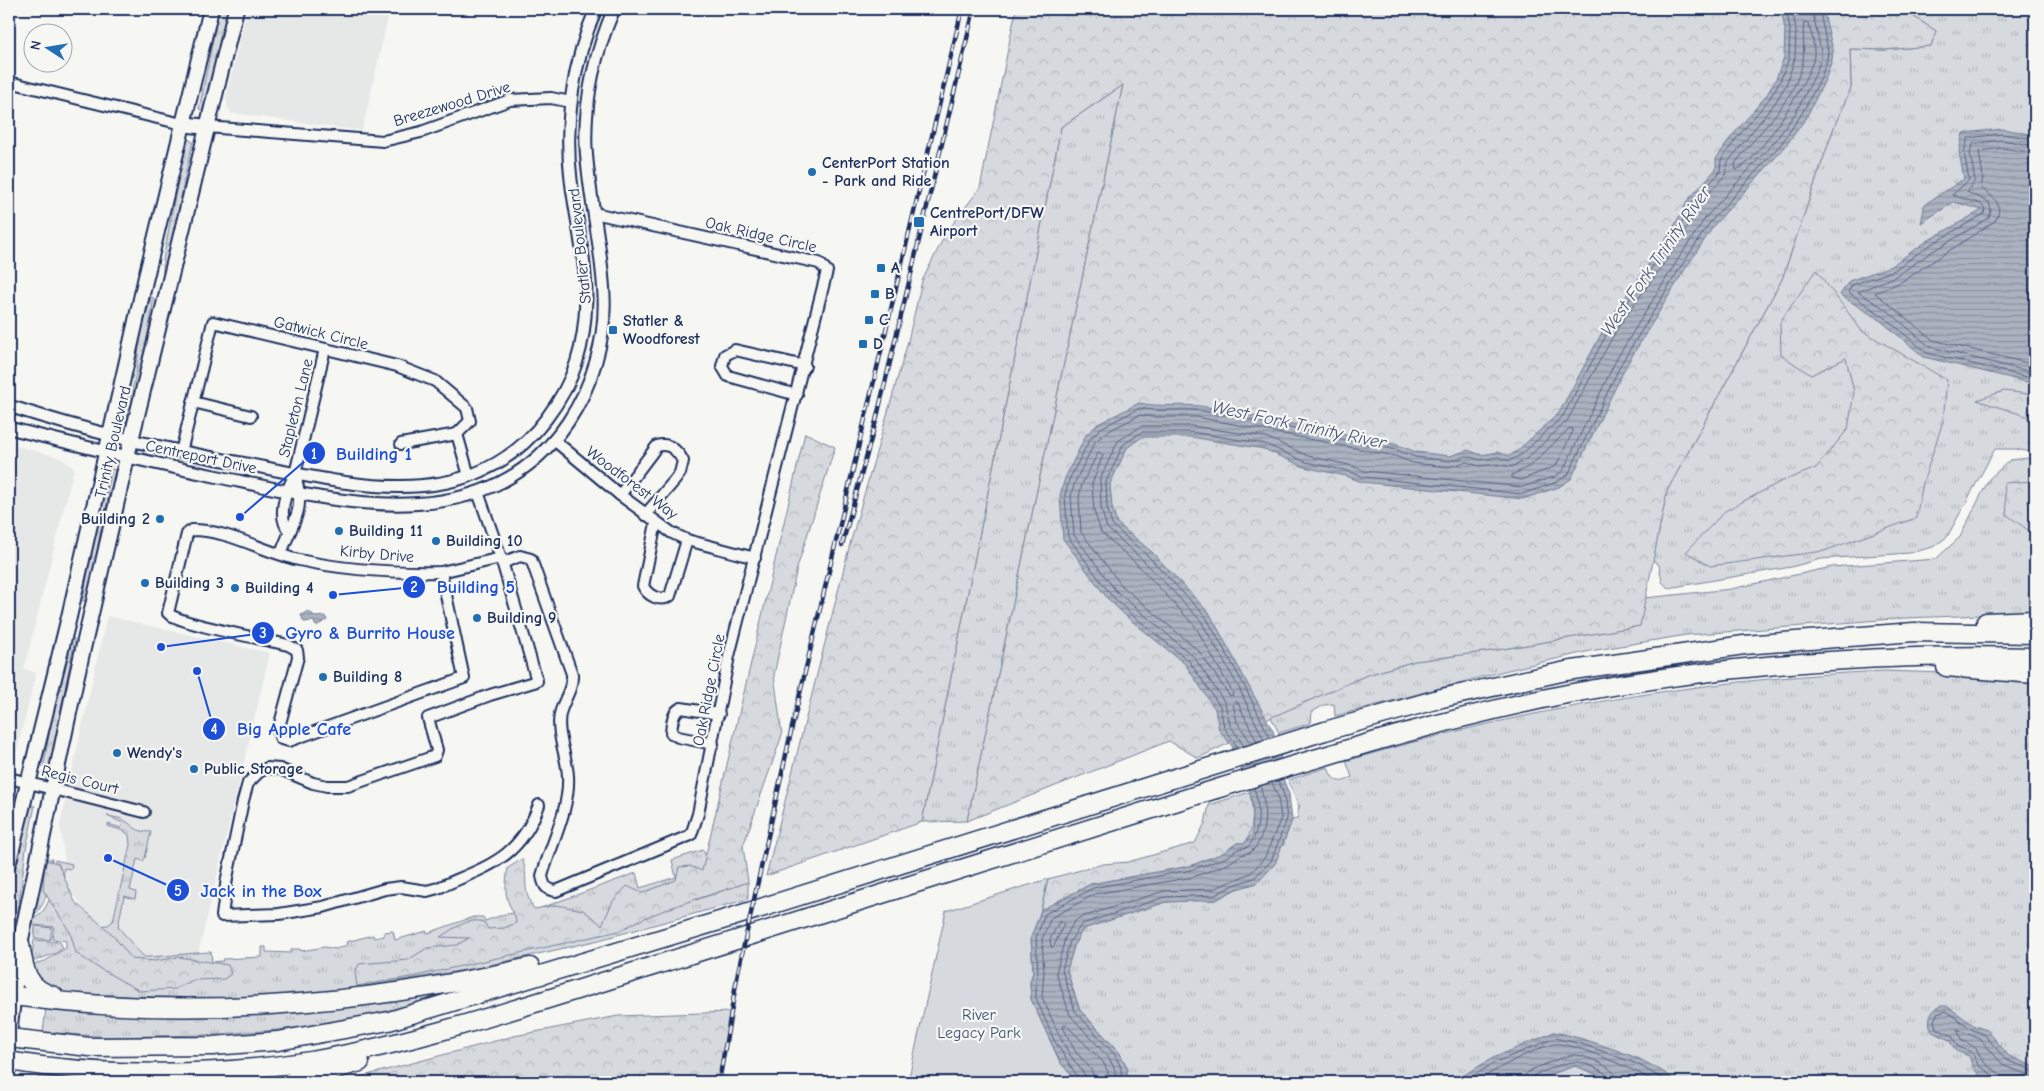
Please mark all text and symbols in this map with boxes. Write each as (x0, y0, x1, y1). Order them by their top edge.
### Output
north arrow (22, 22, 72, 72)
text: N (27, 39, 45, 52)
street label: Breezewood Drive (391, 78, 513, 130)
place label: CenterPort Station - Park and Ride (822, 154, 950, 190)
marker: CenterPort Station - Park and Ride (806, 166, 818, 178)
water label: West Fork Trinity River (1596, 182, 1716, 340)
street label: Statler Boulevard (565, 187, 595, 305)
place label: CentrePort/DFW Airport (930, 204, 1044, 240)
street label: Oak Ridge Circle (704, 213, 818, 257)
marker: CentrePort/DFW Airport (912, 215, 926, 229)
place label: A (891, 259, 900, 277)
marker: A (875, 262, 887, 274)
place label: B (885, 285, 895, 303)
marker: B (869, 288, 881, 300)
place label: C (879, 311, 889, 329)
place label: Statler & Woodforest (623, 312, 701, 348)
street label: Gatwick Circle (272, 313, 370, 353)
marker: C (863, 314, 875, 326)
marker: Statler & Woodforest (607, 324, 619, 336)
place label: D (873, 335, 883, 353)
marker: D (857, 338, 869, 350)
street label: Stapleton Lane (275, 357, 317, 459)
street label: Trinity Boulevard (91, 384, 135, 500)
water label: West Fork Trinity River (1210, 396, 1389, 454)
street label: Centreport Drive (144, 436, 258, 478)
callout: Building 1 (301, 437, 422, 470)
street label: Woodforest Way (583, 443, 682, 524)
text: Building 1 (336, 444, 412, 465)
text: 1 (311, 445, 317, 463)
place label: Building 2 (81, 510, 150, 528)
marker: Building 2 (154, 513, 166, 525)
place label: Building 11 (349, 522, 423, 540)
marker: Building 11 (333, 525, 345, 537)
place label: Building 10 (446, 532, 523, 550)
marker: Building 10 (430, 535, 442, 547)
street label: Kirby Drive (339, 542, 415, 566)
callout: Building 5 (402, 571, 525, 604)
place label: Building 3 (155, 574, 224, 592)
marker: Building 3 (139, 577, 151, 589)
text: Building 5 (437, 577, 515, 598)
text: 2 (410, 578, 418, 596)
place label: Building 4 (245, 579, 314, 597)
marker: Building 4 (229, 582, 241, 594)
place label: Building 9 (487, 609, 557, 627)
marker: Building 9 (471, 612, 483, 624)
callout: Gyro & Burrito House (250, 616, 465, 649)
text: Gyro & Burrito House (285, 623, 455, 644)
text: 3 (259, 624, 267, 642)
street label: Oak Ridge Circle (689, 632, 729, 748)
place label: Building 8 (333, 668, 402, 686)
marker: Building 8 (317, 671, 329, 683)
callout: Big Apple Cafe (202, 712, 361, 745)
text: Big Apple Cafe (237, 719, 351, 740)
text: 4 (210, 720, 218, 738)
place label: Wendy's (127, 744, 182, 762)
marker: Wendy's (111, 747, 123, 759)
place label: Public Storage (204, 760, 303, 778)
street label: Regis Court (40, 762, 121, 798)
marker: Public Storage (188, 763, 200, 775)
callout: Jack in the Box (166, 874, 332, 907)
text: Jack in the Box (200, 881, 322, 902)
text: 5 (174, 882, 182, 900)
park label: River Legacy Park (937, 1006, 1021, 1042)

